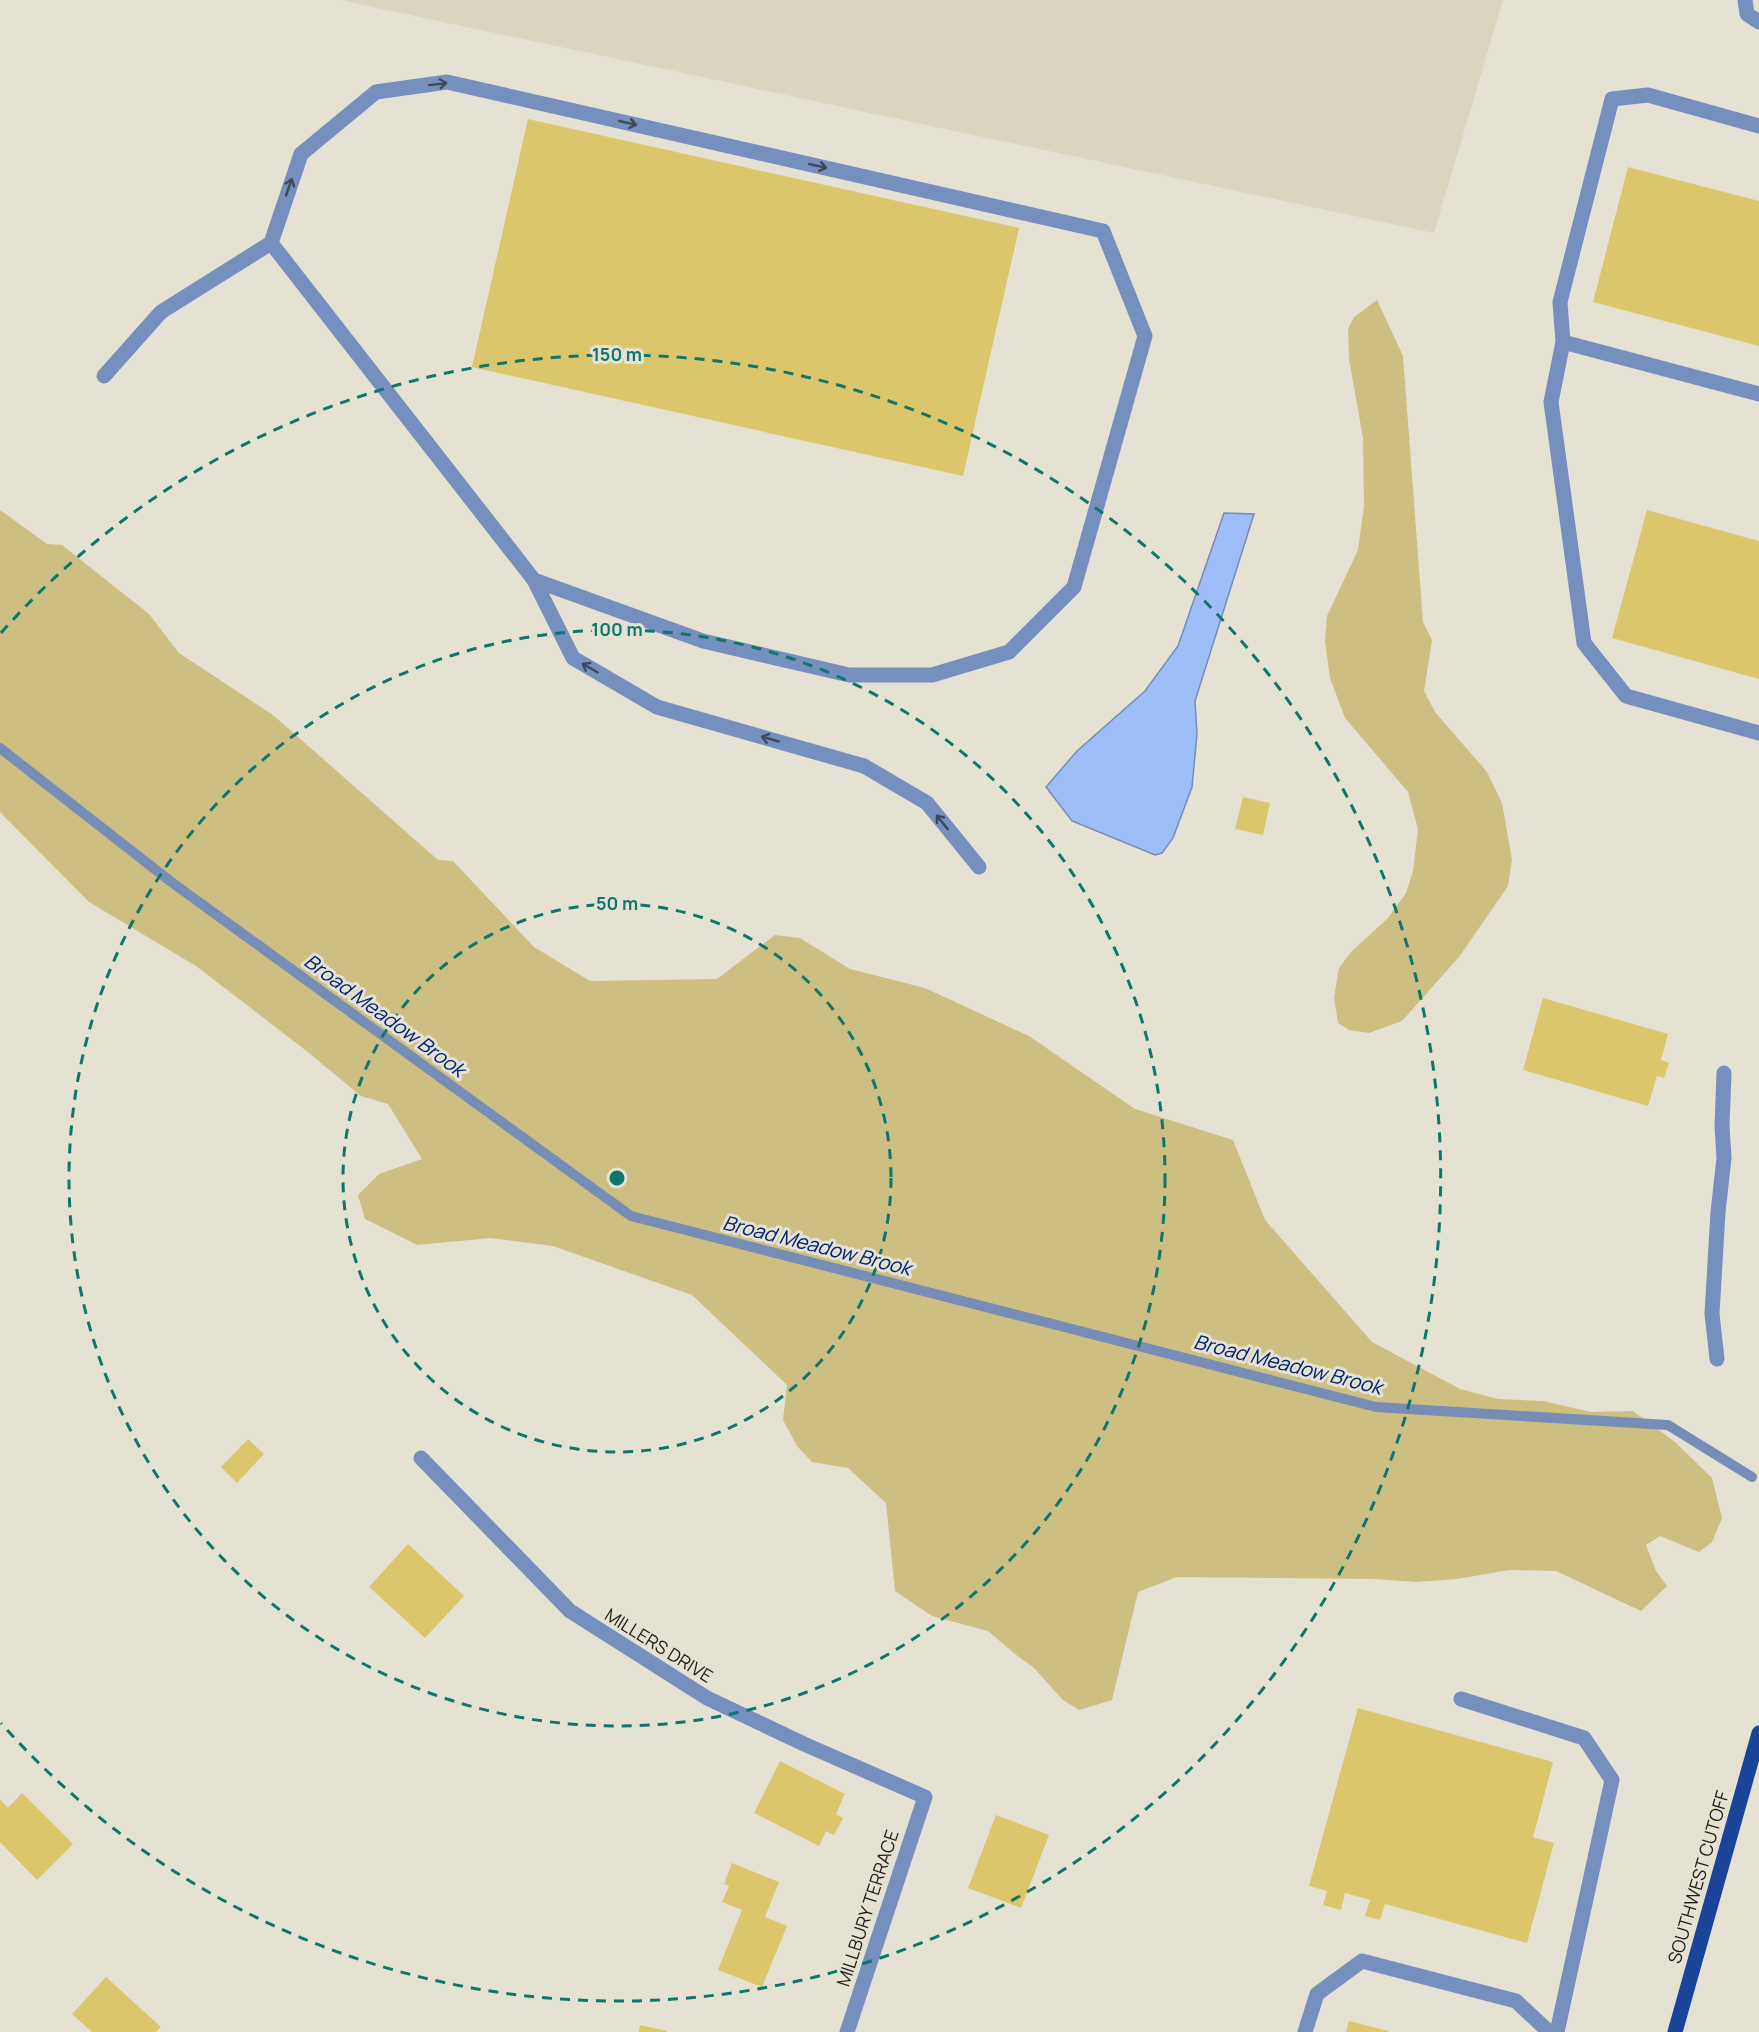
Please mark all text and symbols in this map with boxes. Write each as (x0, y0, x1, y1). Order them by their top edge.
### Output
one-way arrow (427, 78, 447, 89)
one-way arrow (618, 118, 637, 129)
one-way arrow (808, 161, 827, 173)
one-way arrow (285, 178, 296, 197)
text: 150 m (592, 342, 642, 366)
text: 100 m (591, 617, 643, 641)
one-way arrow (582, 662, 599, 674)
one-way arrow (761, 733, 780, 744)
one-way arrow (935, 815, 949, 830)
text: 50 m (596, 891, 638, 915)
water label: Broad Meadow Brook (299, 947, 473, 1084)
centre of rings (607, 1168, 627, 1188)
water label: Broad Meadow Brook (720, 1209, 917, 1282)
water label: Broad Meadow Brook (1191, 1328, 1388, 1401)
street label: MILLERS DRIVE (601, 1602, 717, 1688)
street label: SOUTHWEST CUTOFF (1662, 1788, 1734, 1966)
street label: MILLBURY TERRACE (830, 1827, 904, 1989)

